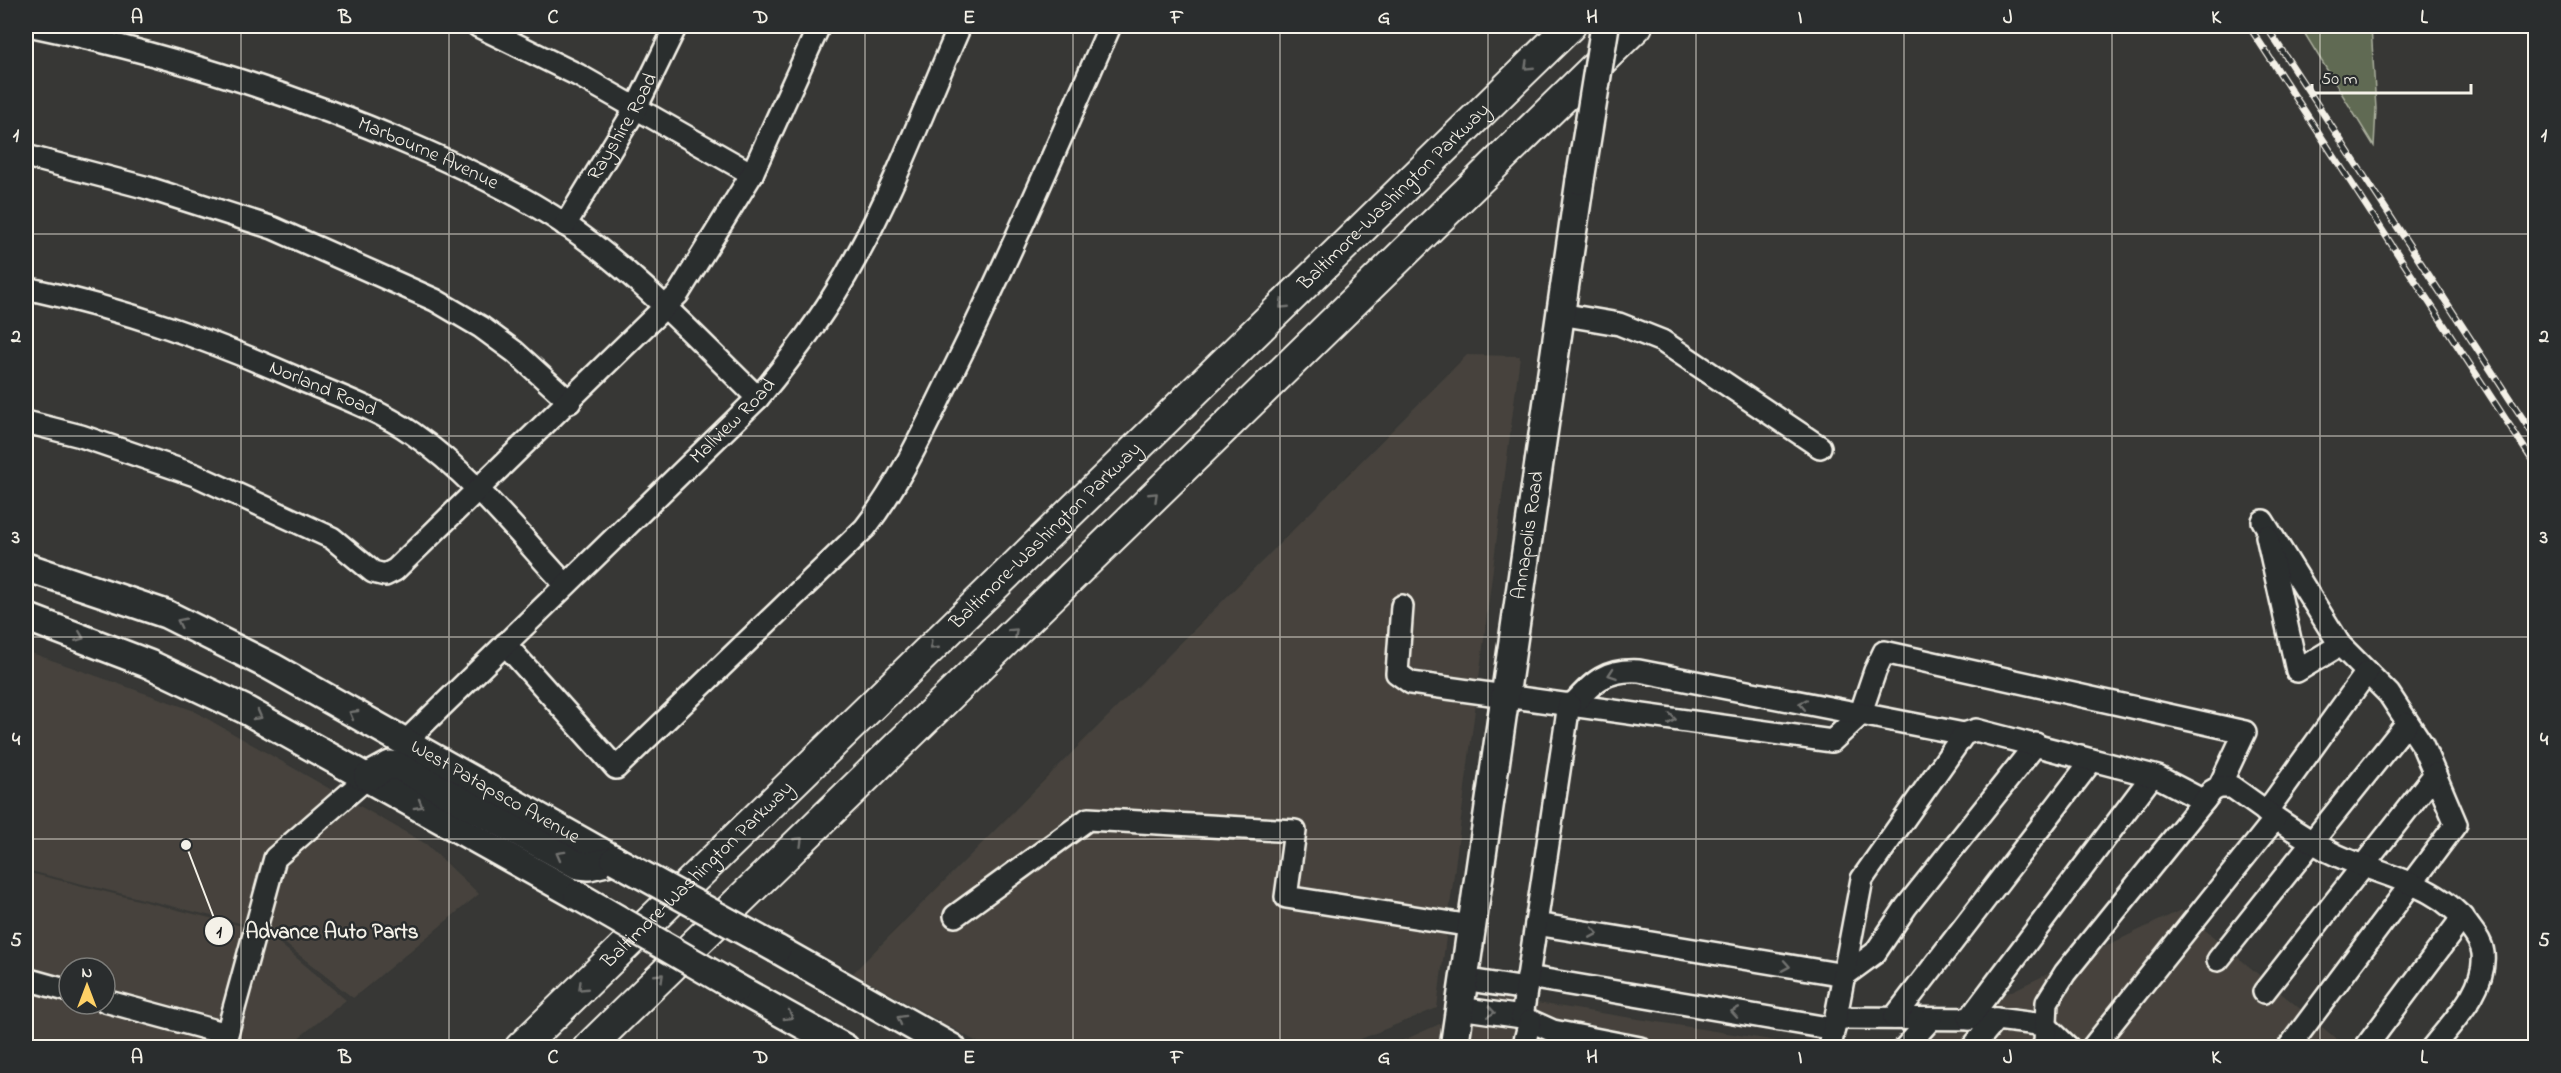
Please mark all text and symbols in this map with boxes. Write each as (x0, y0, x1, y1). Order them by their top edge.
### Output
text: A (131, 4, 143, 33)
text: B (337, 4, 352, 33)
text: C (548, 4, 559, 33)
text: D (753, 4, 768, 33)
text: E (963, 4, 975, 33)
text: F (1170, 4, 1184, 33)
text: G (1378, 4, 1391, 33)
text: H (1586, 4, 1598, 33)
text: I (1798, 4, 1803, 33)
text: J (2003, 4, 2013, 33)
text: K (2211, 4, 2222, 33)
text: L (2420, 4, 2428, 33)
scale bar (2312, 57, 2471, 95)
one-way arrow (1525, 59, 1536, 70)
text: 50 m (2321, 67, 2358, 93)
street label: Rayshire Road (581, 68, 665, 186)
street label: Baltimore-Washington Parkway (1291, 97, 1497, 298)
street label: Marbourne Avenue (353, 110, 504, 198)
text: 1 (13, 122, 20, 151)
text: 1 (2541, 122, 2548, 151)
one-way arrow (1279, 298, 1290, 309)
text: 2 (10, 323, 21, 352)
text: 2 (2538, 323, 2549, 352)
street label: Norland Road (265, 353, 381, 425)
street label: Mallview Road (683, 372, 783, 471)
street label: Baltimore-Washington Parkway (943, 436, 1149, 637)
street label: Annapolis Road (1505, 469, 1552, 601)
one-way arrow (1147, 492, 1157, 503)
text: 3 (11, 524, 20, 553)
text: 3 (2539, 524, 2548, 553)
one-way arrow (176, 617, 187, 629)
one-way arrow (1008, 628, 1018, 639)
one-way arrow (74, 630, 85, 642)
one-way arrow (929, 639, 939, 650)
one-way arrow (1607, 666, 1618, 679)
one-way arrow (1798, 698, 1808, 711)
one-way arrow (252, 709, 263, 720)
one-way arrow (349, 709, 359, 721)
one-way arrow (1667, 712, 1677, 724)
text: 4 (12, 726, 21, 755)
text: 4 (2540, 726, 2549, 755)
street label: West Patapsco Avenue (405, 733, 585, 852)
street label: Baltimore-Washington Parkway (594, 775, 800, 976)
one-way arrow (413, 798, 423, 810)
one-way arrow (792, 838, 803, 849)
one-way arrow (556, 851, 566, 862)
callout: Advance Auto Parts (204, 912, 431, 951)
text: Advance Auto Parts (245, 918, 419, 948)
text: 1 (216, 920, 222, 946)
text: 5 (10, 927, 22, 956)
one-way arrow (1589, 927, 1599, 939)
text: 5 (2538, 927, 2550, 956)
north arrow (57, 956, 117, 1016)
one-way arrow (1782, 959, 1791, 971)
text: N (82, 961, 93, 985)
one-way arrow (652, 974, 663, 985)
one-way arrow (579, 980, 589, 991)
one-way arrow (1486, 1006, 1495, 1018)
one-way arrow (1730, 1006, 1740, 1019)
one-way arrow (782, 1009, 793, 1020)
one-way arrow (897, 1015, 908, 1026)
text: A (131, 1044, 143, 1073)
text: B (337, 1044, 352, 1073)
text: C (548, 1044, 559, 1073)
text: D (753, 1044, 768, 1073)
text: E (963, 1044, 975, 1073)
text: F (1170, 1044, 1184, 1073)
text: G (1378, 1044, 1391, 1073)
text: H (1586, 1044, 1598, 1073)
text: I (1798, 1044, 1803, 1073)
text: J (2003, 1044, 2013, 1073)
text: K (2211, 1044, 2222, 1073)
text: L (2420, 1044, 2428, 1073)

